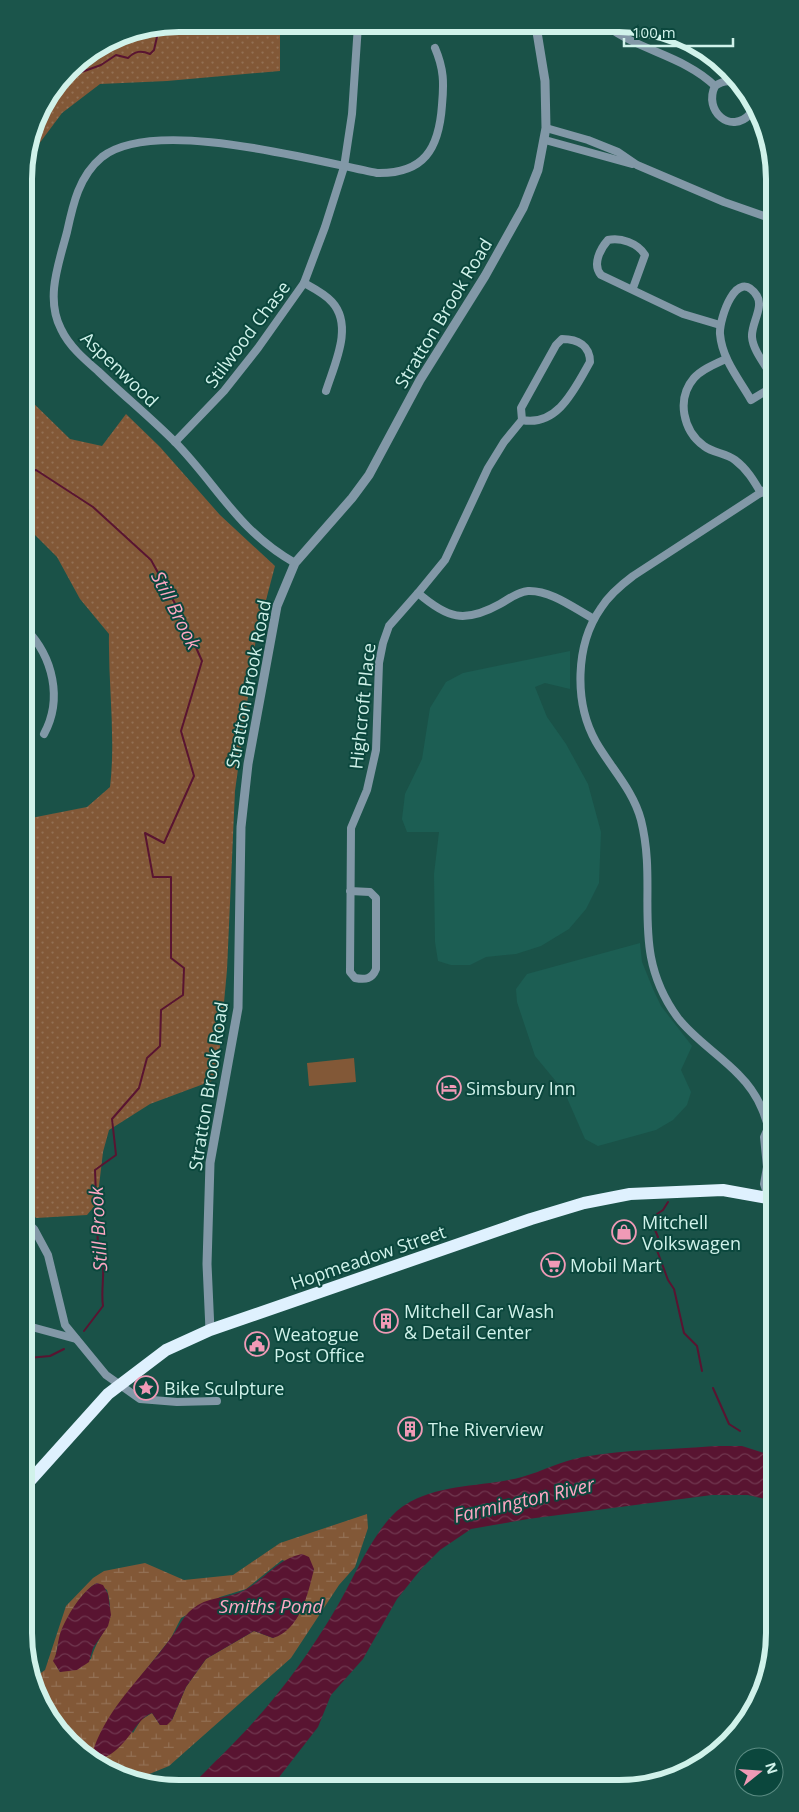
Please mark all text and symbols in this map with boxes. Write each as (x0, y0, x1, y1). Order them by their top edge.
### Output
scale bar (624, 15, 733, 47)
text: 100 m (632, 22, 676, 42)
street label: Stratton Brook Road (389, 234, 497, 392)
street label: Stilwood Chase (199, 276, 295, 392)
street label: Aspenwood (76, 326, 164, 412)
water label: Still Brook (145, 566, 207, 654)
street label: Stratton Brook Road (220, 598, 276, 770)
street label: Highcroft Place (343, 642, 381, 770)
street label: Stratton Brook Road (183, 1000, 233, 1172)
hotel icon: Simsbury Inn (436, 1075, 462, 1101)
place label: Simsbury Inn (466, 1076, 576, 1100)
water label: Still Brook (83, 1185, 113, 1272)
place label: Mitchell Volkswagen (642, 1210, 741, 1255)
street label: Hopmeadow Street (287, 1219, 449, 1295)
shop icon: Mitchell Volkswagen (611, 1219, 637, 1245)
supermarket icon: Mobil Mart (540, 1252, 566, 1278)
place label: Mobil Mart (570, 1253, 662, 1277)
place label: Mitchell Car Wash & Detail Center (404, 1299, 554, 1344)
building icon: Mitchell Car Wash & Detail Center (373, 1308, 399, 1334)
place label: Weatogue Post Office (274, 1322, 365, 1367)
public building icon: Weatogue Post Office (244, 1331, 270, 1357)
place icon: Bike Sculpture (133, 1375, 159, 1401)
place label: Bike Sculpture (164, 1376, 284, 1400)
building icon: The Riverview (397, 1416, 423, 1442)
place label: The Riverview (428, 1417, 543, 1441)
water label: Farmington River (451, 1471, 598, 1529)
water label: Smiths Pond (219, 1593, 324, 1619)
north arrow (734, 1747, 784, 1797)
text: N (761, 1760, 783, 1776)

